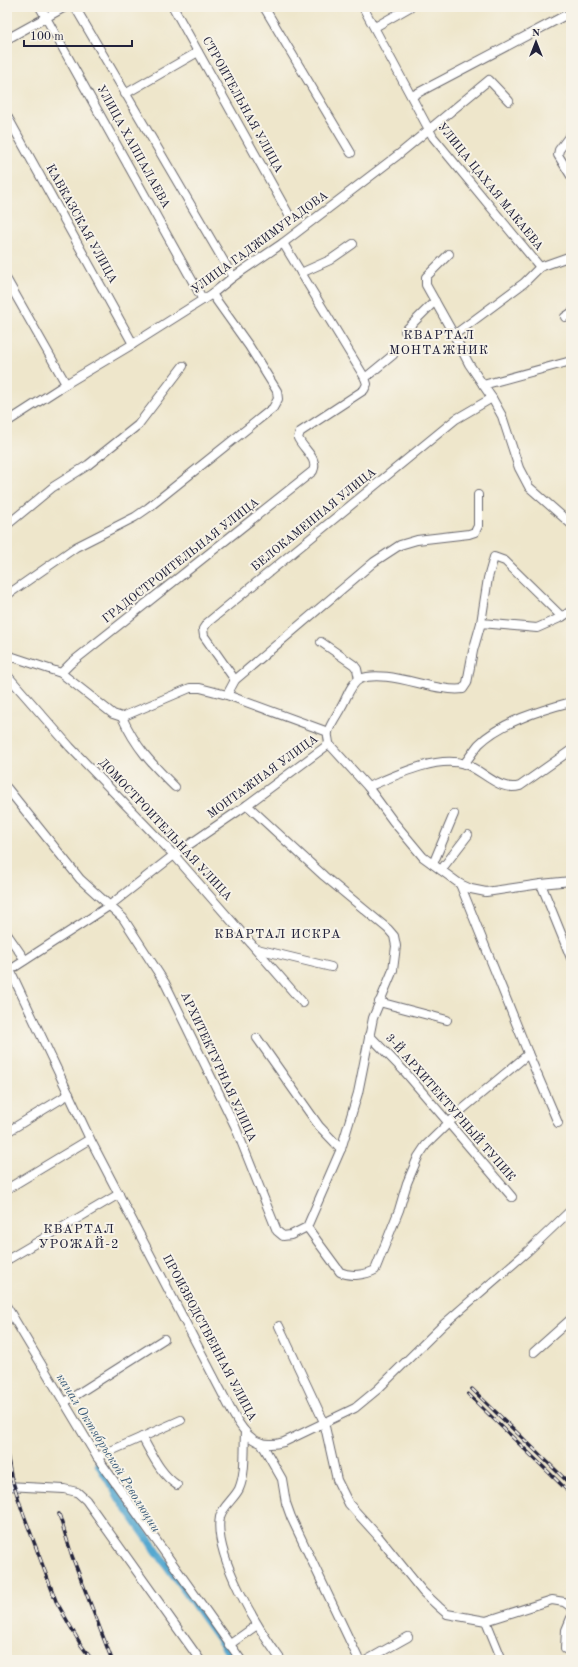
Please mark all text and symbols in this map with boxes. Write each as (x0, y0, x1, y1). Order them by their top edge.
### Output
scale bar (24, 22, 132, 48)
north arrow (516, 22, 556, 62)
text: N (532, 28, 541, 39)
text: 100 m (30, 31, 64, 43)
street label: СТРОИТЕЛЬНАЯ УЛИЦА (200, 35, 284, 175)
street label: УЛИЦА ХАППАЛАЕВА (94, 83, 172, 211)
street label: УЛИЦА ЦАХАЯ МАКАЕВА (435, 121, 545, 253)
street label: КАВКАЗСКАЯ УЛИЦА (43, 162, 119, 286)
street label: УЛИЦА ГАДЖИМУРАДОВА (190, 190, 330, 296)
district label: КВАРТАЛ МОНТАЖНИК (389, 329, 489, 357)
street label: БЕЛОКАМЕННАЯ УЛИЦА (249, 466, 379, 574)
street label: ГРАДОСТРОИТЕЛЬНАЯ УЛИЦА (100, 496, 262, 626)
street label: МОНТАЖНАЯ УЛИЦА (206, 733, 320, 821)
street label: ДОМОСТРОИТЕЛЬНАЯ УЛИЦА (96, 757, 234, 903)
district label: КВАРТАЛ ИСКРА (214, 928, 342, 941)
street label: АРХИТЕКТУРНАЯ УЛИЦА (178, 990, 258, 1144)
street label: 3-Й АРХИТЕКТУРНЫЙ ТУПИК (383, 1030, 519, 1184)
district label: КВАРТАЛ УРОЖАЙ-2 (38, 1223, 120, 1251)
street label: ПРОИЗВОДСТВЕННАЯ УЛИЦА (160, 1253, 258, 1423)
water label: канал Октябрьской Революции (53, 1371, 163, 1535)

